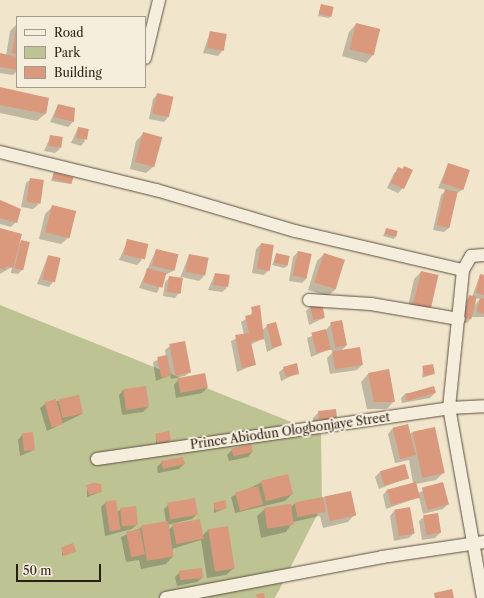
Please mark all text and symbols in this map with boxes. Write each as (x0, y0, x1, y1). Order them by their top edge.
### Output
legend (16, 16, 146, 88)
text: Road (54, 25, 84, 40)
text: Park (54, 45, 80, 60)
text: Building (54, 65, 102, 80)
street label: Prince Abiodun Ologbonjaye Street (189, 410, 391, 452)
scale bar (18, 556, 103, 582)
text: 50 m (23, 563, 52, 578)

